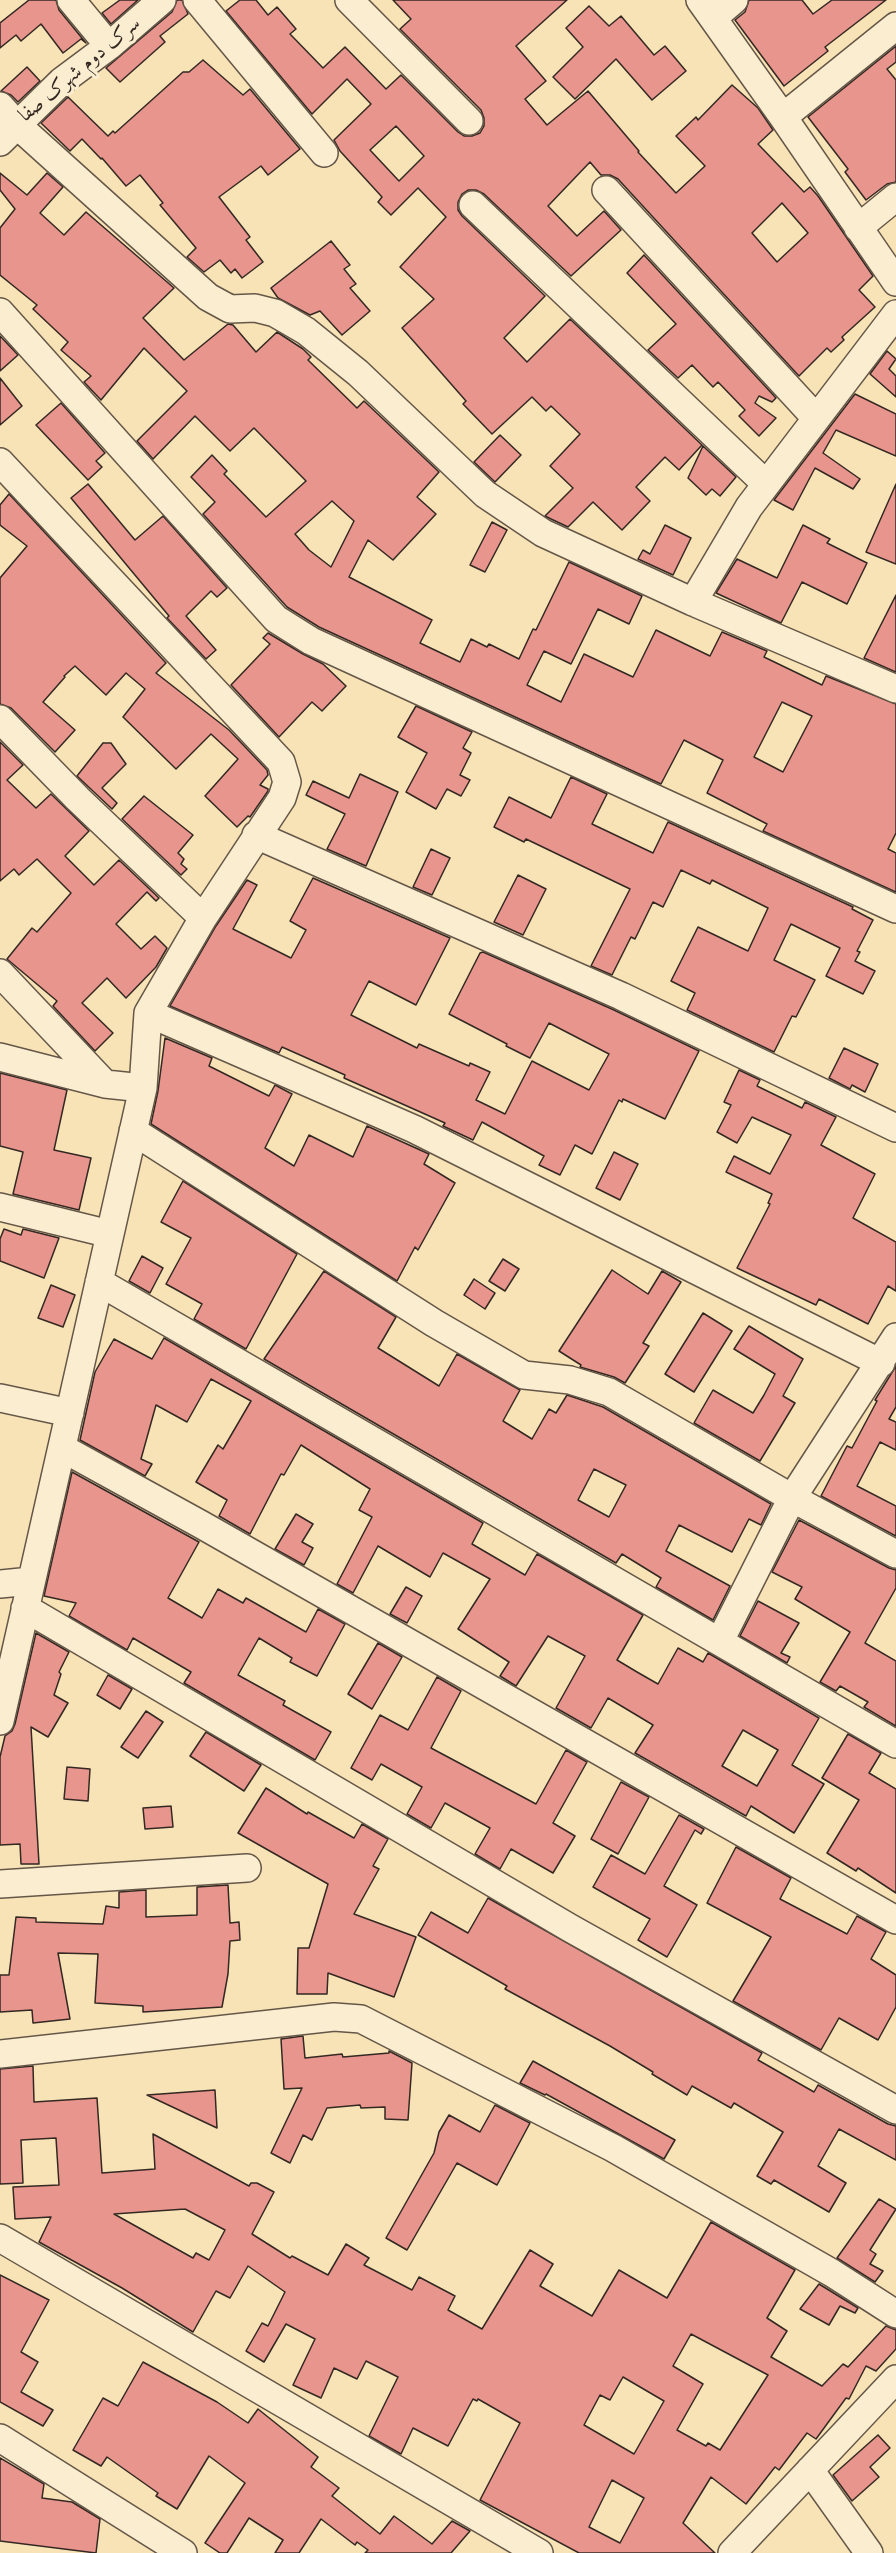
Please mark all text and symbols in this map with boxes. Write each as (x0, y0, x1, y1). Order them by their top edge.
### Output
street label: سرک دوم شهرک صفا (14, 12, 146, 128)

